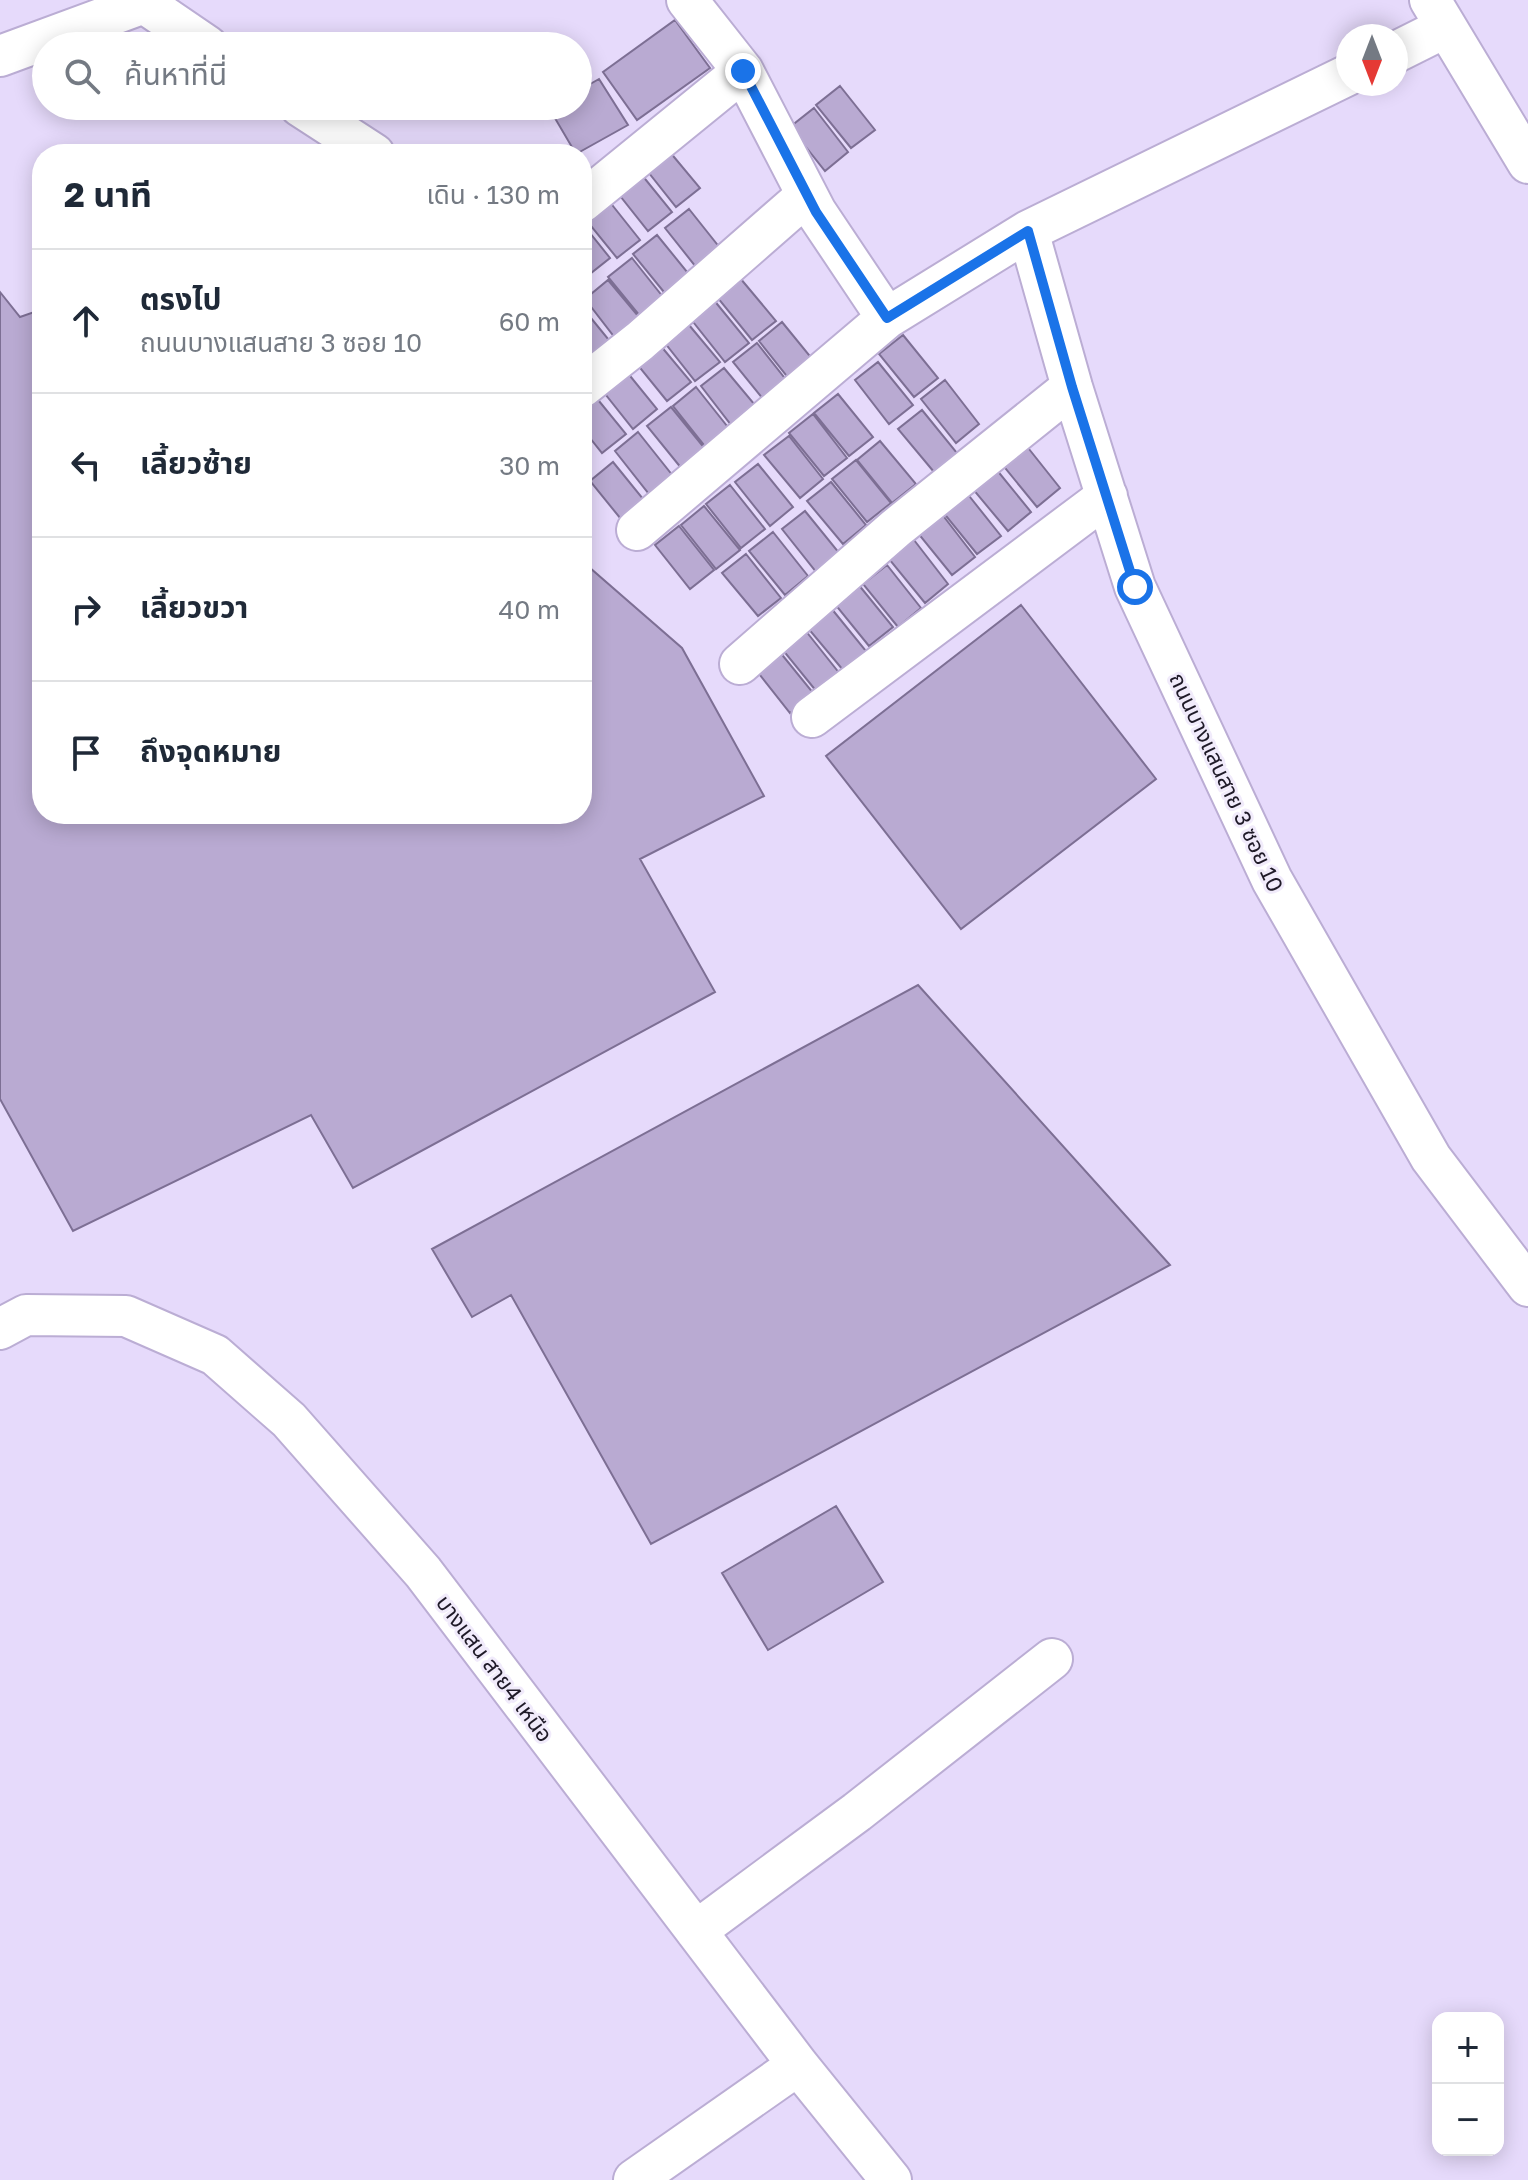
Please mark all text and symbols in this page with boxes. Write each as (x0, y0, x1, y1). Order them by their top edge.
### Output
north arrow (1336, 24, 1408, 96)
search box (32, 32, 592, 120)
route end (725, 53, 761, 89)
icon: search (60, 54, 104, 98)
text: ค้นหาที่นี่ (124, 56, 227, 92)
text: 2 นาที (64, 174, 152, 214)
text: เดิน · 130 m (426, 179, 560, 210)
text: ตรงไป (140, 281, 222, 317)
icon: ahead (64, 299, 108, 343)
text: 60 m (499, 306, 560, 337)
text: ถนนบางแสนสาย 3 ซอย 10 (140, 327, 422, 358)
icon: left (64, 443, 108, 487)
text: เลี้ยวซ้าย (140, 445, 252, 481)
text: 30 m (499, 450, 560, 481)
route start (1117, 569, 1153, 605)
icon: right (64, 587, 108, 631)
text: เลี้ยวขวา (140, 589, 248, 625)
text: 40 m (499, 594, 560, 625)
street label: ถนนบางแสนสาย 3 ซอย 10 (1164, 668, 1290, 896)
icon: arrive (64, 731, 108, 775)
text: ถึงจุดหมาย (140, 733, 281, 769)
street label: บางแสน สาย4 เหนือ (431, 1589, 559, 1747)
map controls (1432, 2012, 1504, 2156)
button: + (1432, 2012, 1504, 2084)
button: − (1432, 2084, 1504, 2156)

